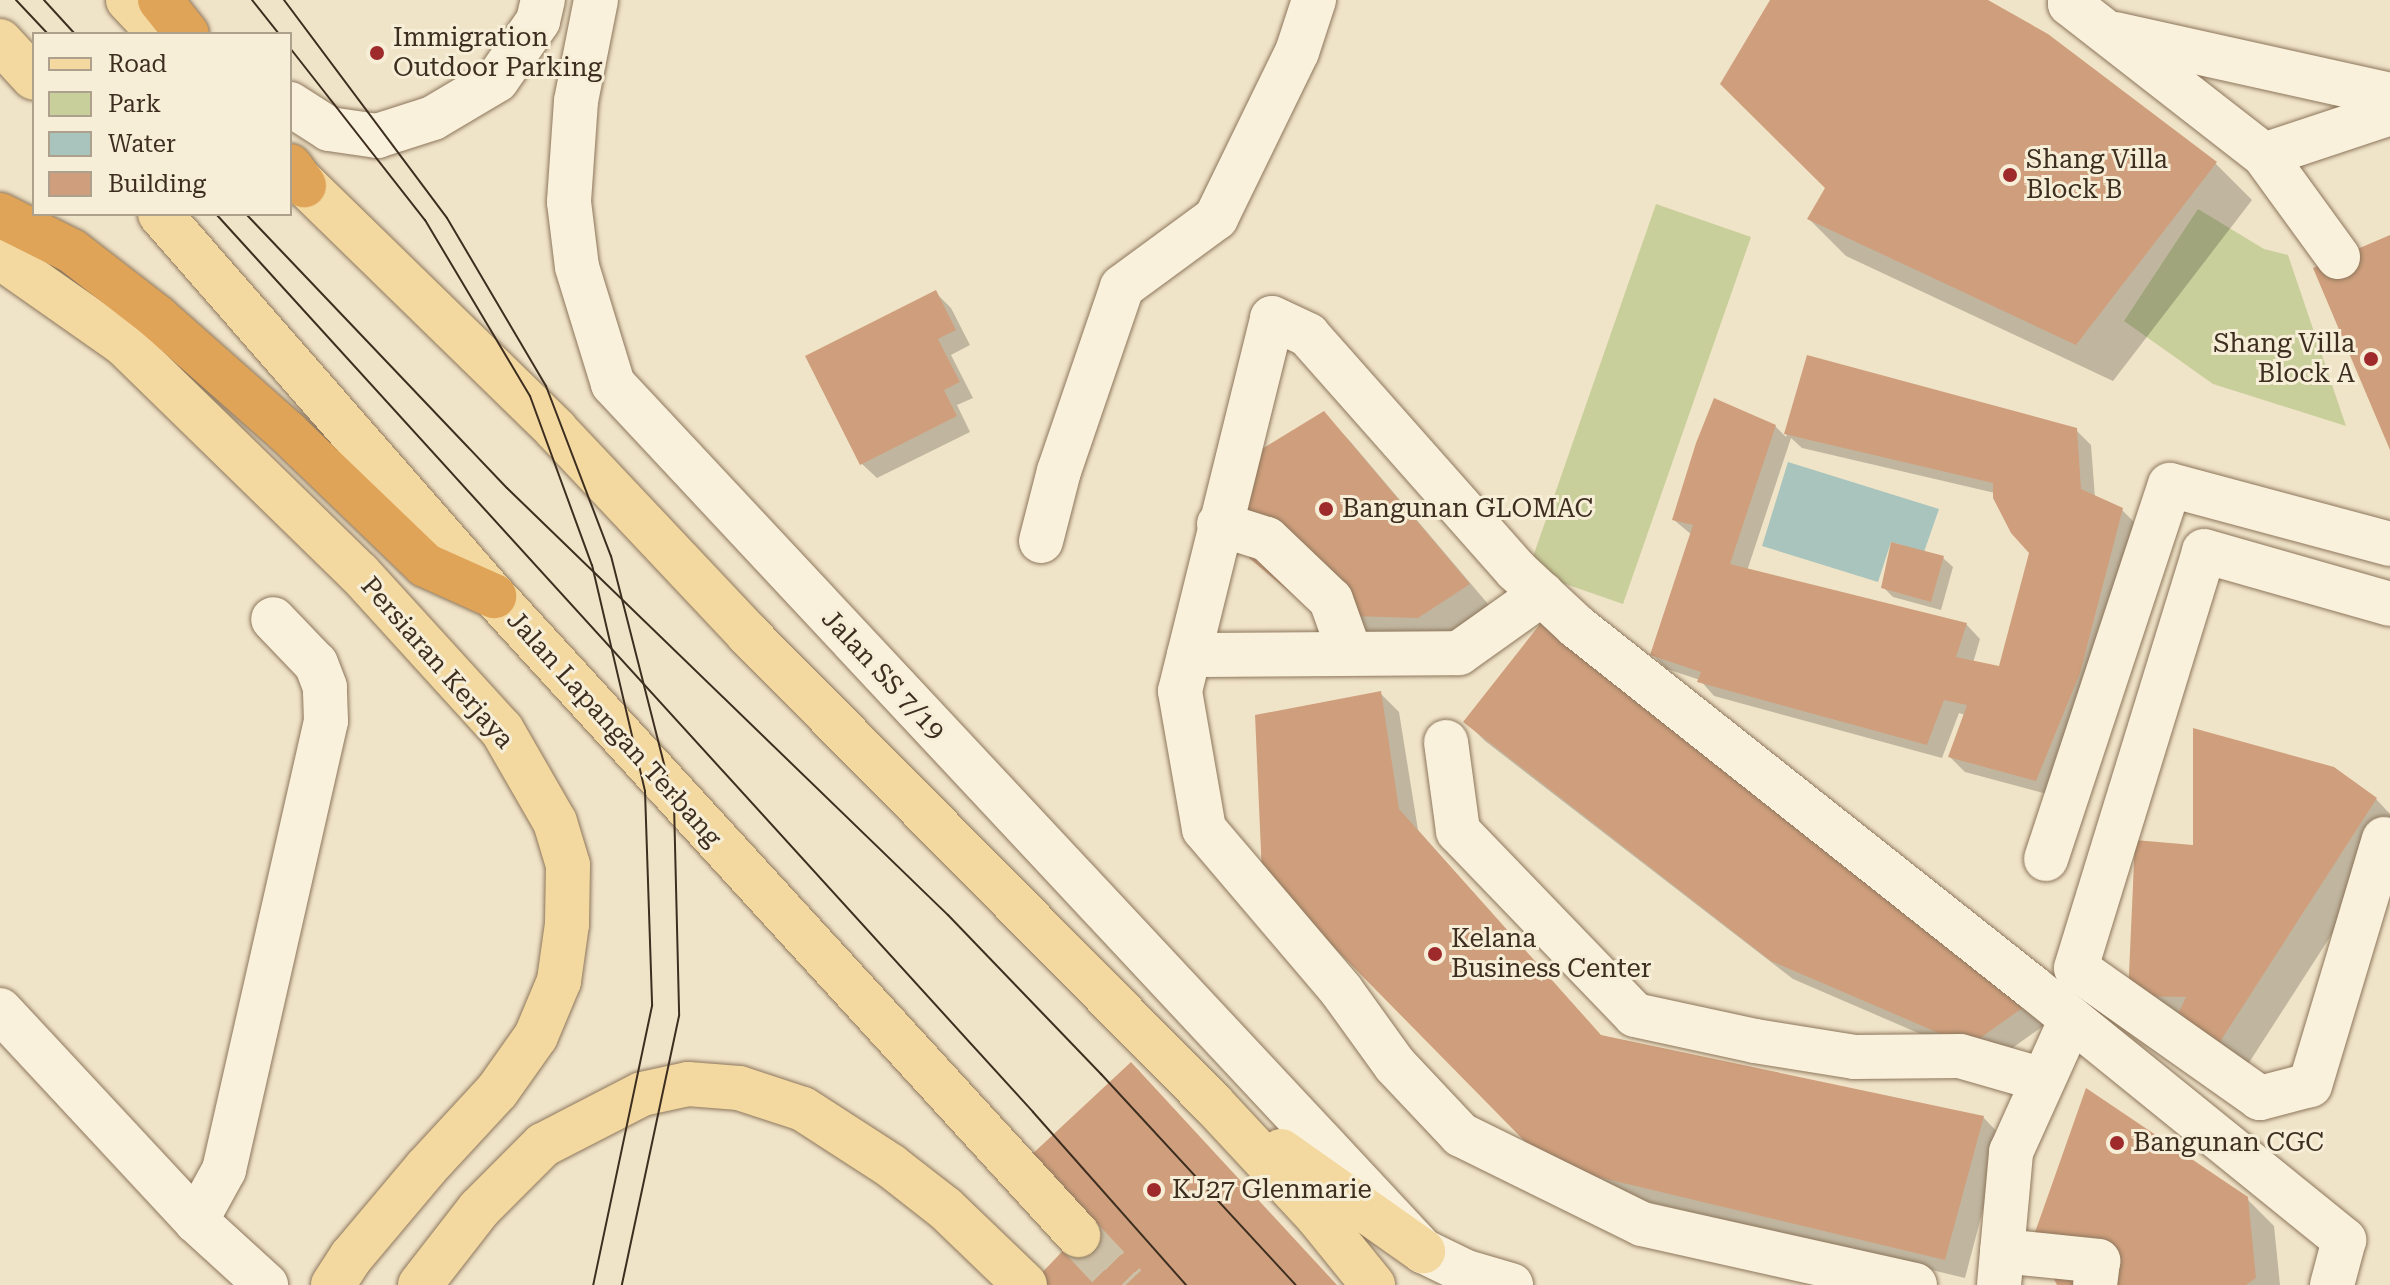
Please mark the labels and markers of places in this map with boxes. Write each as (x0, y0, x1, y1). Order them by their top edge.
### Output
place label: Immigration Outdoor Parking (393, 22, 602, 84)
marker: Immigration Outdoor Parking (368, 44, 386, 62)
place label: Shang Villa Block B (2026, 144, 2168, 206)
marker: Shang Villa Block B (2001, 166, 2019, 184)
place label: Shang Villa Block A (2213, 328, 2355, 390)
marker: Shang Villa Block A (2362, 350, 2380, 368)
place label: Bangunan GLOMAC (1342, 493, 1593, 525)
marker: Bangunan GLOMAC (1317, 500, 1335, 518)
place label: Kelana Business Center (1451, 923, 1651, 984)
marker: Kelana Business Center (1426, 945, 1444, 963)
place label: Bangunan CGC (2133, 1127, 2324, 1159)
marker: Bangunan CGC (2108, 1134, 2126, 1152)
place label: KJ27 Glenmarie (1172, 1174, 1372, 1206)
marker: KJ27 Glenmarie (1143, 1179, 1165, 1201)

